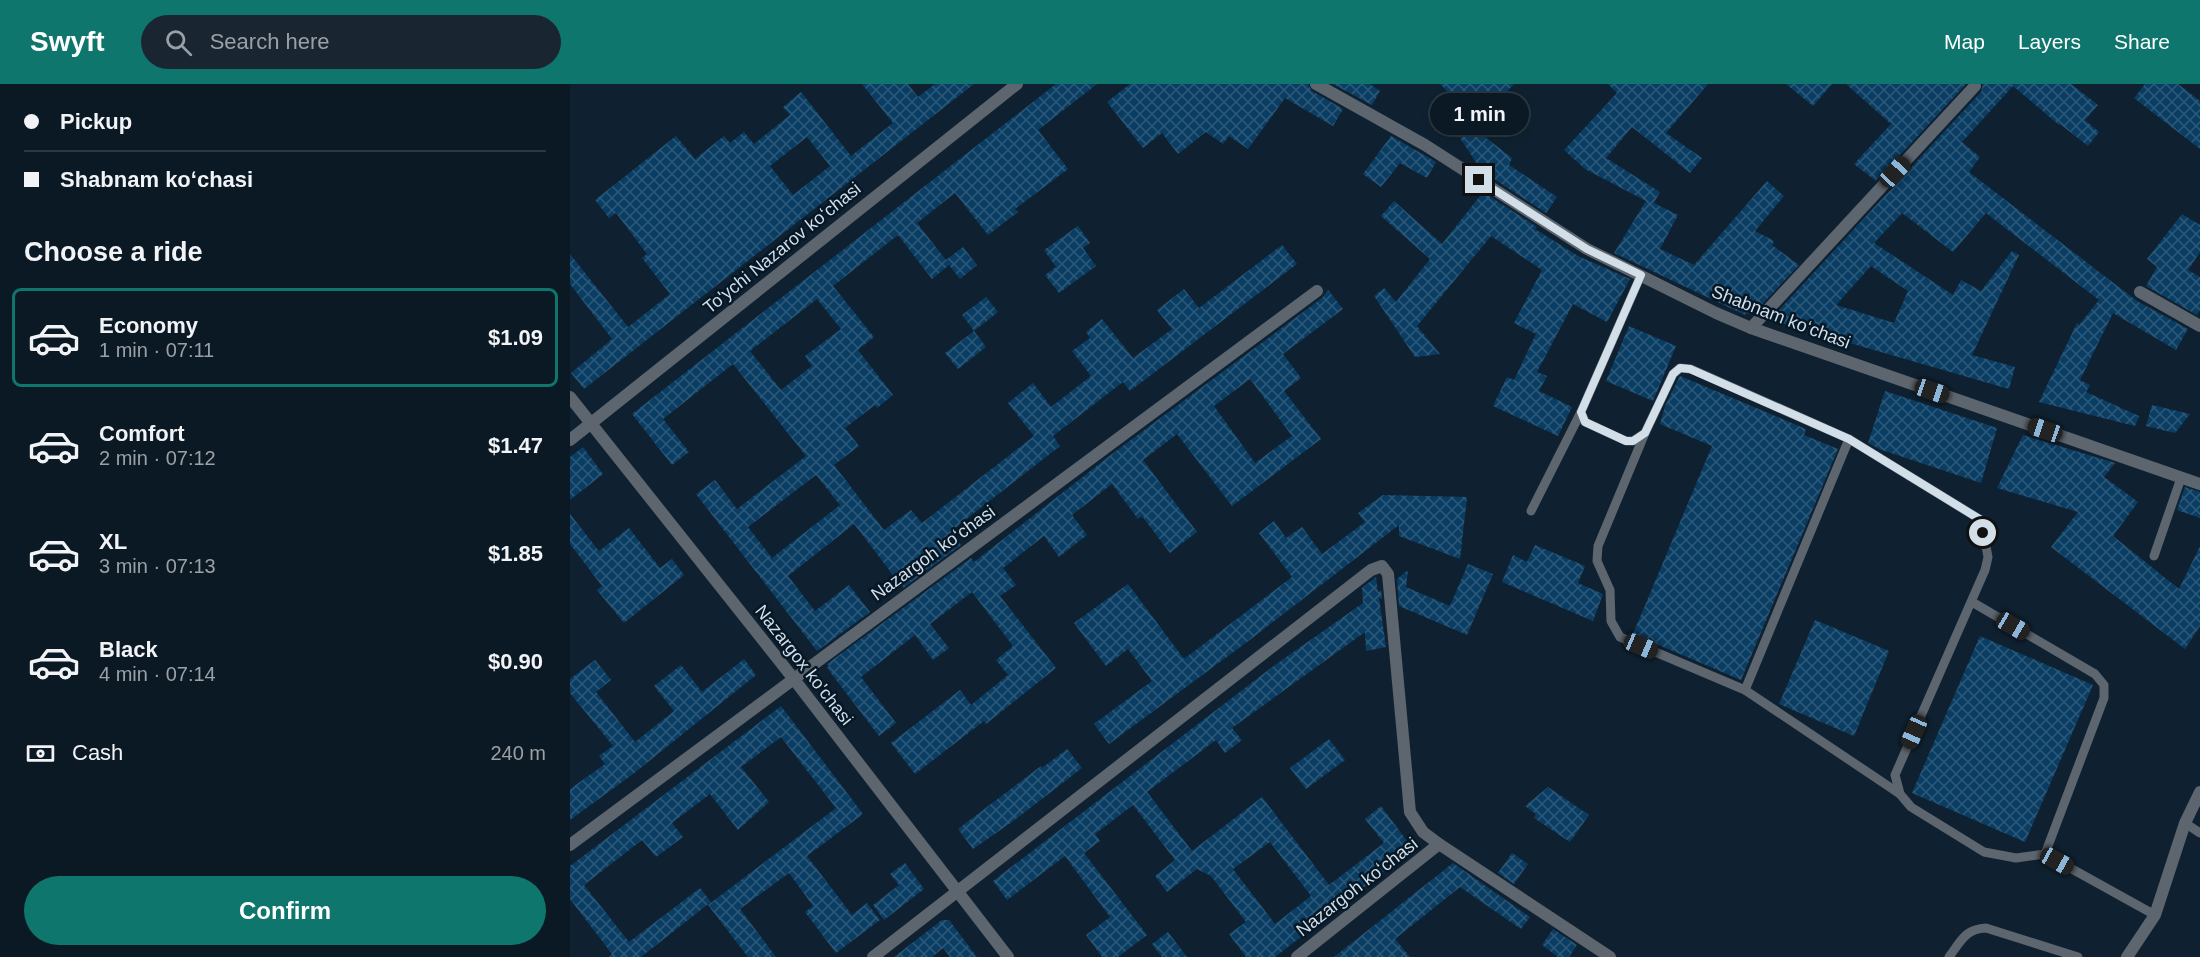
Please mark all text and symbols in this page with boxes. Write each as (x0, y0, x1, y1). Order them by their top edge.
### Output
search box (141, 15, 561, 69)
text: Swyft (30, 26, 105, 57)
icon: search (162, 26, 195, 59)
text: Search here (210, 29, 330, 54)
text: Map (1944, 30, 1985, 53)
text: Layers (2018, 30, 2081, 53)
text: Share (2114, 30, 2170, 53)
callout: 1 min (1430, 93, 1528, 135)
text: 1 min (1453, 103, 1506, 125)
text: Pickup (60, 109, 132, 134)
car (1876, 153, 1914, 191)
route end (1465, 166, 1492, 193)
text: Shabnam koʻchasi (60, 167, 253, 192)
street label: To'ychi Nazarov koʻchasi (699, 178, 865, 318)
text: Choose a ride (24, 237, 203, 267)
street label: Shabnam koʻchasi (1709, 281, 1853, 353)
icon: car (27, 311, 81, 365)
text: Economy (99, 313, 198, 338)
text: $1.09 (488, 325, 543, 350)
text: 1 min · 07:11 (99, 339, 214, 361)
car (1912, 377, 1952, 405)
car (2025, 416, 2065, 444)
icon: car (27, 419, 81, 473)
text: Comfort (99, 421, 185, 446)
text: $1.47 (488, 433, 543, 458)
text: 2 min · 07:12 (99, 447, 216, 469)
street label: Nazargoh koʻchasi (867, 501, 999, 605)
route start (1969, 519, 1996, 546)
icon: car (27, 527, 81, 581)
text: XL (99, 529, 127, 554)
text: $1.85 (488, 541, 543, 566)
text: 3 min · 07:13 (99, 555, 216, 577)
street label: Nazargox ko'chasi (751, 601, 857, 729)
car (1993, 609, 2033, 643)
car (1621, 631, 1661, 661)
icon: car (27, 635, 81, 689)
text: Black (99, 637, 158, 662)
text: $0.90 (488, 649, 543, 674)
text: 4 min · 07:14 (99, 663, 216, 685)
car (1898, 712, 1930, 752)
icon: cash (24, 737, 57, 770)
text: Cash (72, 740, 123, 765)
text: 240 m (490, 742, 546, 764)
street label: Nazargoh koʻchasi (1292, 834, 1422, 940)
car (2037, 844, 2077, 878)
button: Confirm (24, 876, 546, 945)

